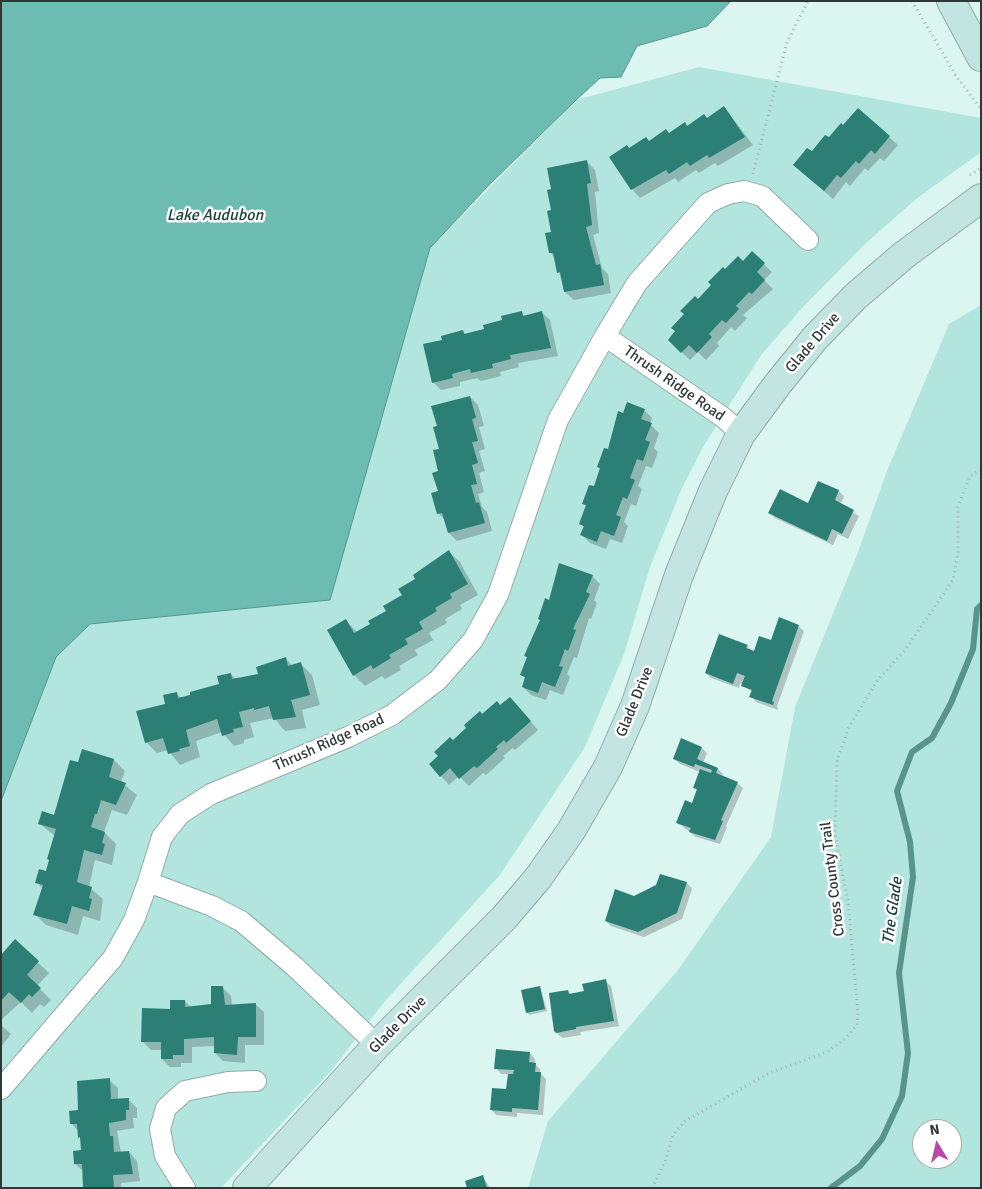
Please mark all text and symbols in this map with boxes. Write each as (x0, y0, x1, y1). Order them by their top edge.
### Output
water label: Lake Audubon (167, 206, 263, 226)
street label: Glade Drive (782, 309, 844, 377)
street label: Thrush Ridge Road (620, 342, 728, 426)
street label: Glade Drive (613, 664, 657, 740)
street label: Thrush Ridge Road (271, 711, 387, 775)
street label: Cross County Trail (817, 821, 849, 937)
water label: The Glade (879, 876, 907, 946)
street label: Glade Drive (365, 992, 431, 1058)
north arrow (912, 1119, 962, 1169)
text: N (929, 1121, 941, 1139)

